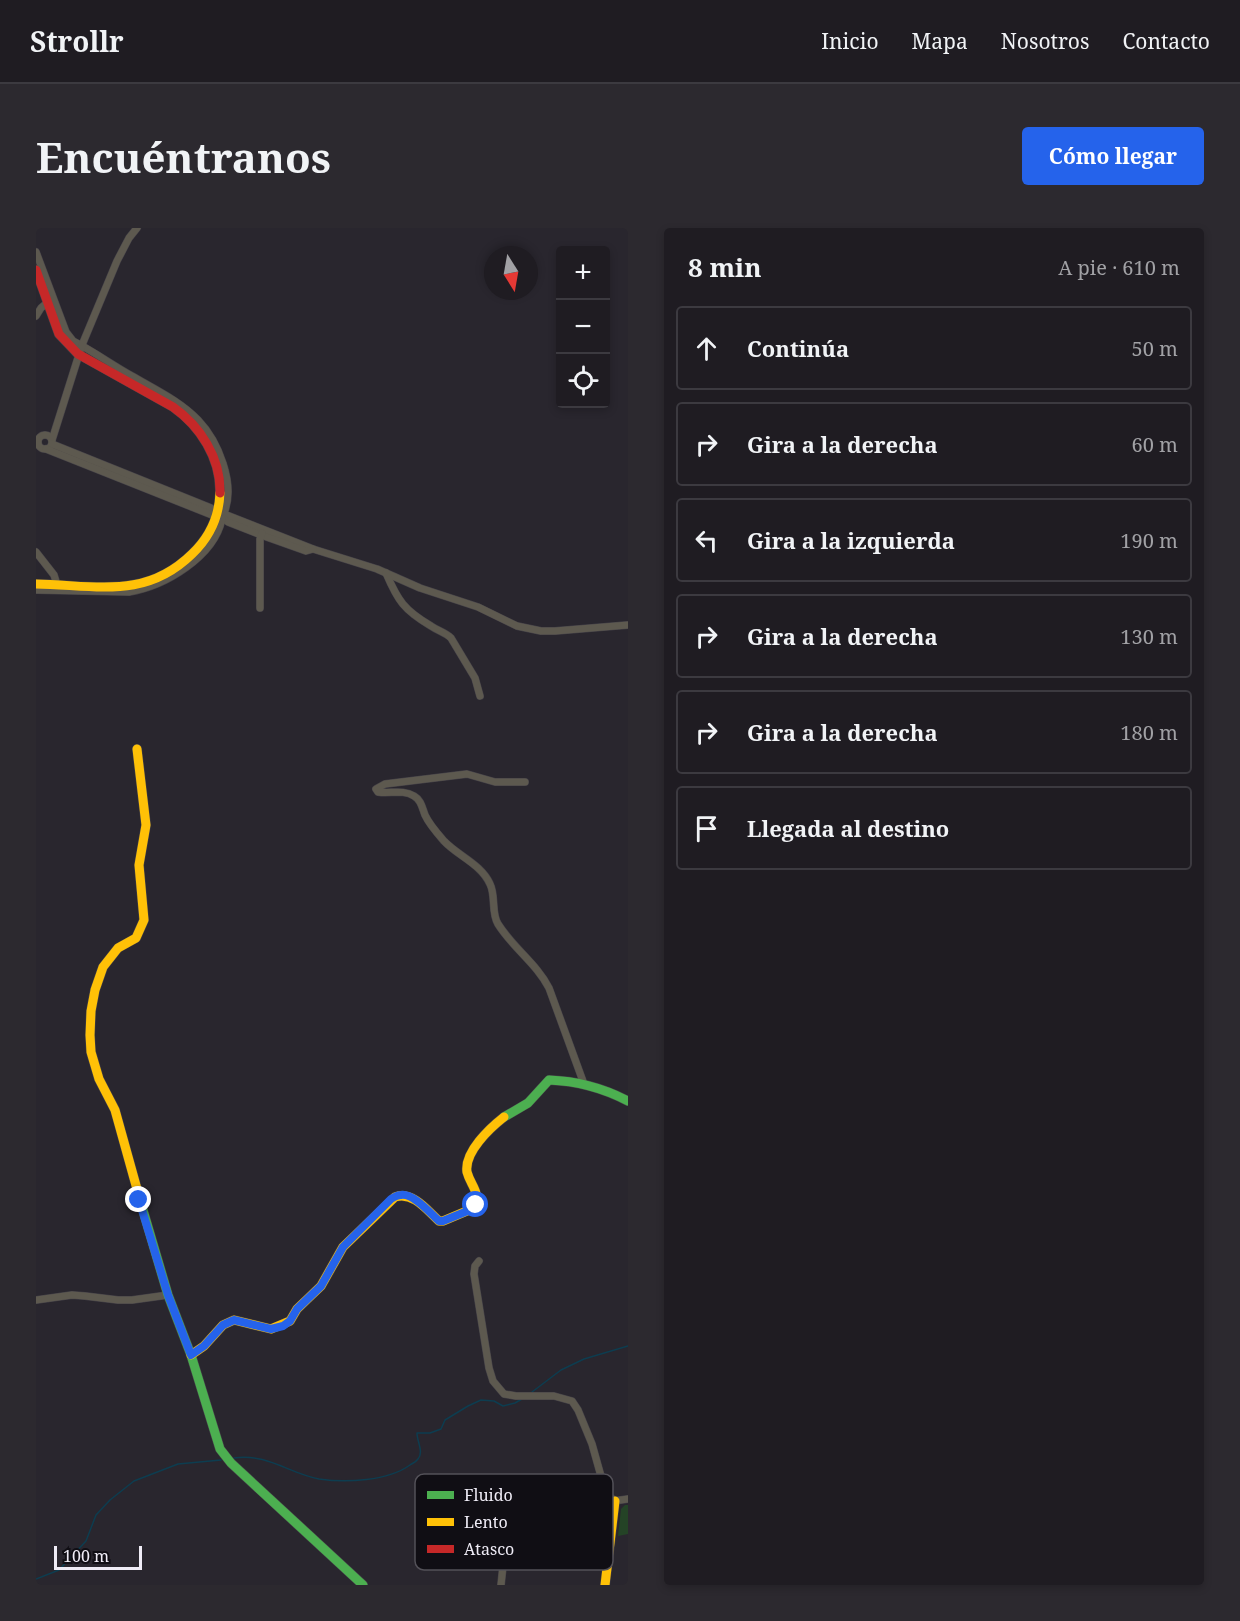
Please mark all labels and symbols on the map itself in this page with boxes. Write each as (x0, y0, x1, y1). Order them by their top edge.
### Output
north arrow (484, 246, 538, 300)
route end (125, 1186, 151, 1212)
route start (462, 1191, 488, 1217)
legend (415, 1474, 613, 1570)
text: Fluido (464, 1484, 513, 1506)
text: Lento (464, 1511, 508, 1533)
text: Atasco (464, 1538, 514, 1560)
scale bar (54, 1543, 142, 1570)

